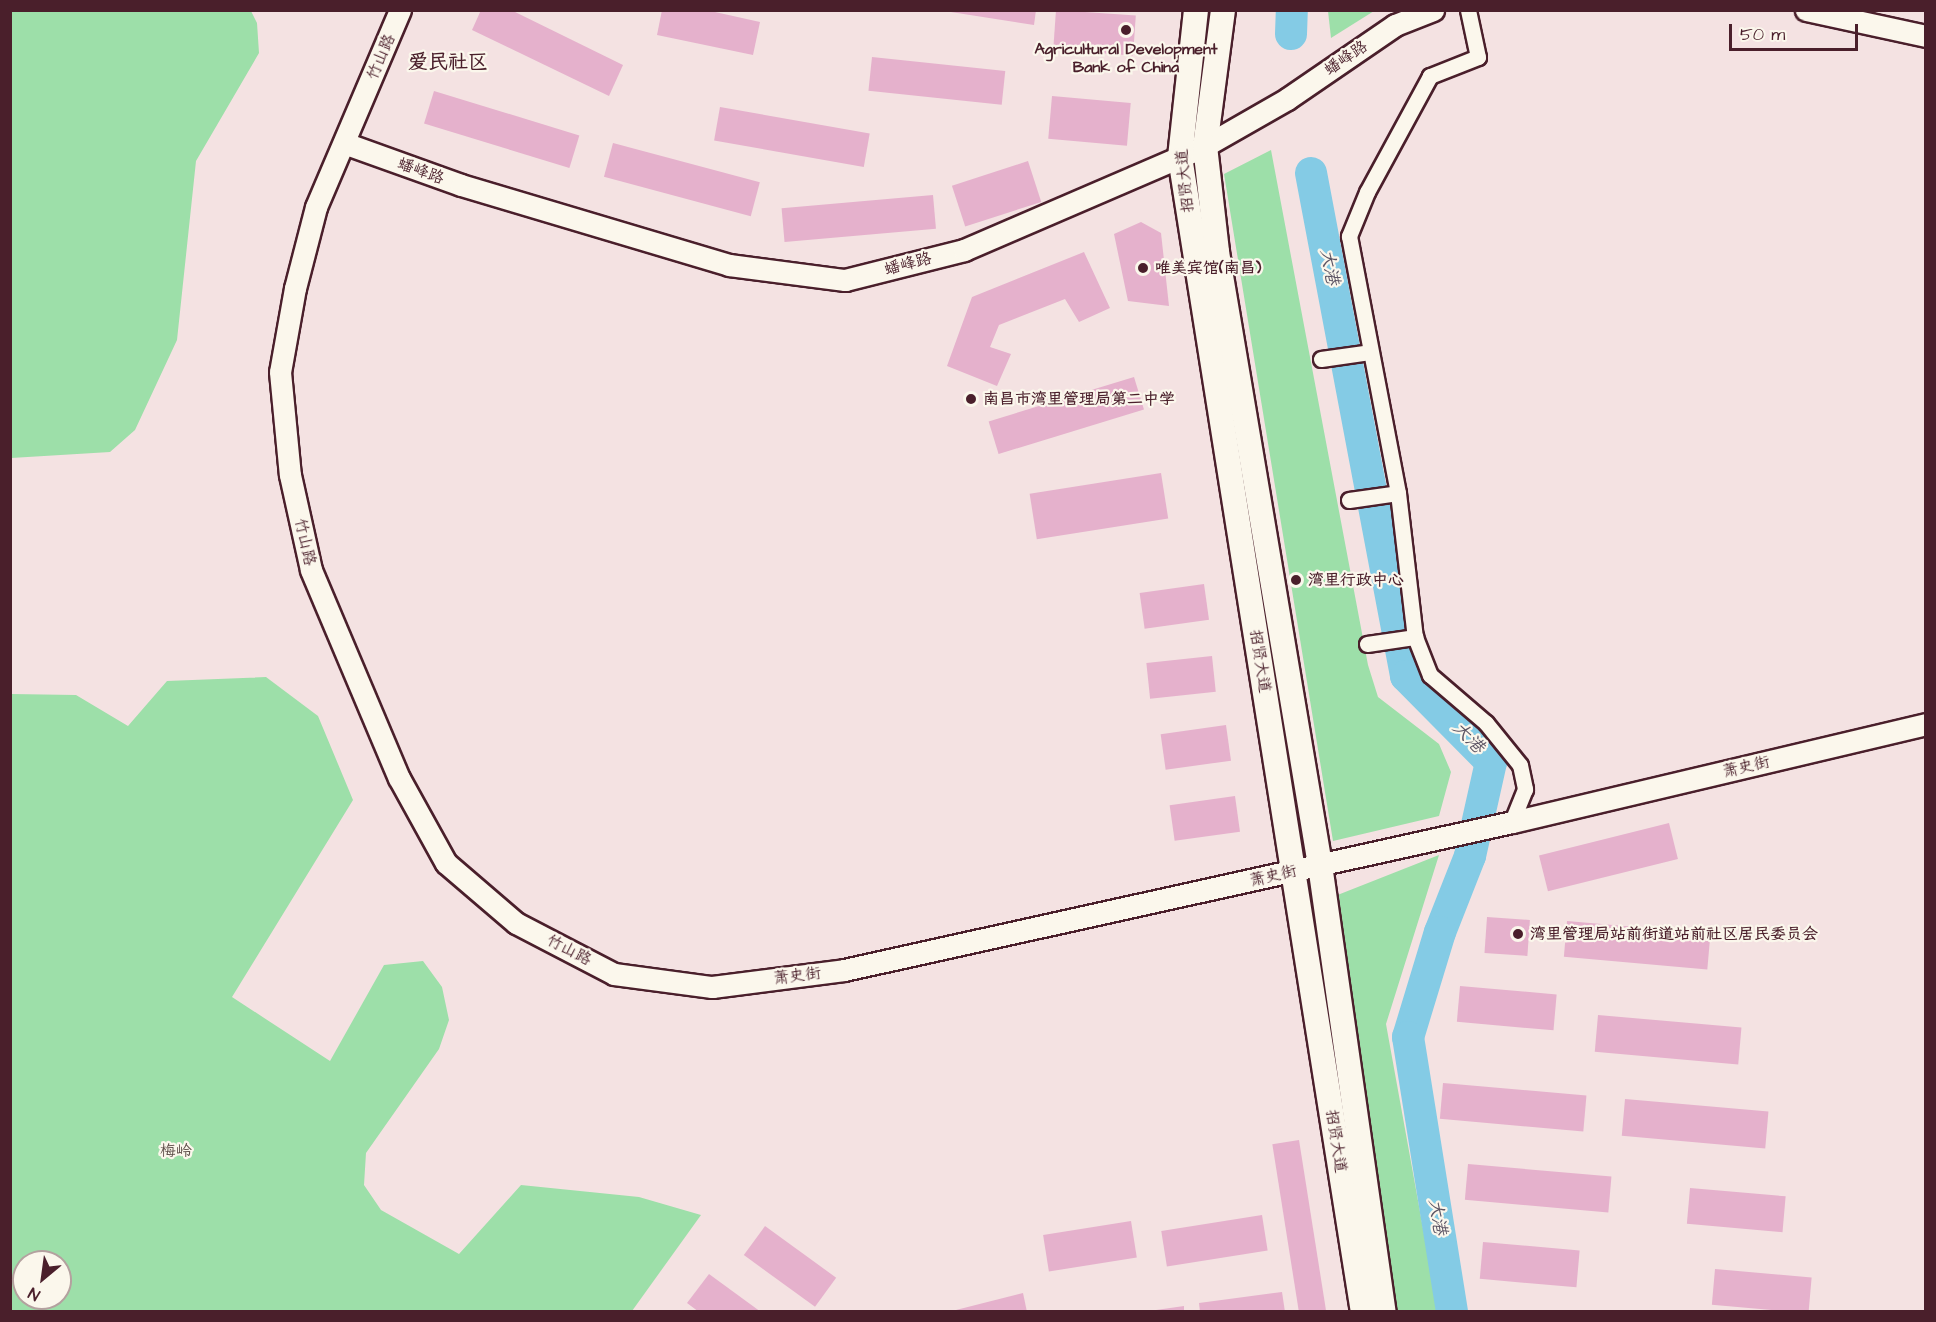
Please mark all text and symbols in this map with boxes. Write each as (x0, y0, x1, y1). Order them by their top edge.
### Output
scale bar (1732, 12, 1861, 50)
text: 50 m (1740, 22, 1785, 47)
marker: Agricultural Development Bank of China (1119, 23, 1133, 37)
street label: 竹山路 (363, 31, 399, 83)
street label: 蟠峰路 (1321, 37, 1371, 79)
place label: Agricultural Development Bank of China (1035, 39, 1217, 77)
district label: 爱民社区 (408, 50, 488, 74)
street label: 招贤大道 (1172, 148, 1198, 214)
street label: 蟠峰路 (395, 154, 447, 188)
water label: 大港 (1315, 247, 1343, 287)
street label: 蟠峰路 (882, 249, 934, 279)
place label: 唯美宾馆(南昌) (1155, 258, 1261, 278)
marker: 唯美宾馆(南昌) (1136, 261, 1150, 275)
place label: 南昌市湾里管理局第二中学 (983, 389, 1175, 409)
marker: 南昌市湾里管理局第二中学 (964, 392, 978, 406)
street label: 竹山路 (290, 516, 320, 568)
place label: 湾里行政中心 (1308, 570, 1404, 590)
marker: 湾里行政中心 (1289, 573, 1303, 587)
street label: 招贤大道 (1246, 628, 1274, 694)
water label: 大港 (1448, 718, 1488, 758)
street label: 萧史街 (1720, 752, 1772, 782)
street label: 萧史街 (1247, 861, 1299, 891)
place label: 湾里管理局站前街道站前社区居民委员会 (1530, 924, 1818, 944)
marker: 湾里管理局站前街道站前社区居民委员会 (1511, 927, 1525, 941)
street label: 竹山路 (543, 931, 595, 969)
street label: 萧史街 (772, 964, 822, 988)
street label: 招贤大道 (1322, 1108, 1350, 1174)
park label: 梅岭 (160, 1141, 192, 1161)
water label: 大港 (1424, 1198, 1450, 1236)
north arrow (12, 1250, 72, 1310)
text: N (25, 1282, 44, 1306)

